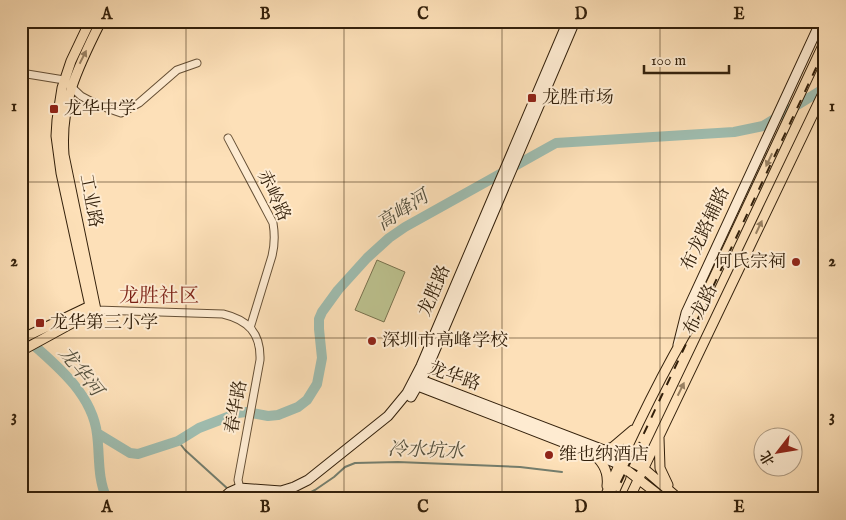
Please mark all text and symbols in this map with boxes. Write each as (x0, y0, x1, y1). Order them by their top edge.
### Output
text: A (101, 5, 114, 25)
text: B (260, 5, 271, 25)
text: C (417, 5, 429, 25)
text: D (575, 5, 588, 25)
text: E (733, 5, 745, 25)
scale bar (644, 42, 728, 74)
one-way arrow (79, 50, 87, 64)
text: 100 m (651, 51, 687, 70)
place label: 龙胜市场 (542, 87, 614, 110)
marker: 龙胜市场 (526, 92, 538, 104)
text: 1 (11, 97, 17, 117)
text: 1 (829, 97, 835, 117)
place label: 龙华中学 (64, 98, 136, 121)
marker: 龙华中学 (48, 103, 60, 115)
one-way arrow (764, 153, 772, 167)
street label: 赤岭路 (251, 167, 295, 225)
street label: 工业路 (74, 172, 106, 230)
street label: 布龙路辅路 (677, 183, 735, 275)
water label: 高峰河 (373, 184, 436, 237)
one-way arrow (756, 220, 764, 234)
place label: 何氏宗祠 (714, 251, 786, 274)
text: 2 (10, 252, 18, 272)
text: 2 (828, 252, 836, 272)
marker: 何氏宗祠 (790, 256, 802, 268)
street label: 龙胜路 (414, 262, 456, 320)
street label: 布龙路 (679, 281, 723, 339)
district label: 龙胜社区 (119, 284, 199, 309)
place label: 龙华第三小学 (50, 312, 158, 335)
marker: 龙华第三小学 (34, 317, 46, 329)
place label: 深圳市高峰学校 (382, 330, 508, 353)
marker: 深圳市高峰学校 (366, 335, 378, 347)
water label: 龙华河 (53, 342, 109, 404)
street label: 龙华路 (425, 357, 483, 397)
street label: 春华路 (221, 378, 253, 436)
one-way arrow (677, 382, 685, 396)
text: 3 (11, 407, 17, 427)
text: 3 (829, 407, 835, 427)
north arrow (754, 428, 804, 478)
water label: 冷水坑水 (388, 438, 466, 464)
place label: 维也纳酒店 (559, 444, 649, 467)
text: 北 (756, 448, 779, 469)
marker: 维也纳酒店 (543, 449, 555, 461)
text: A (101, 498, 114, 518)
text: B (260, 498, 271, 518)
text: C (417, 498, 429, 518)
text: D (575, 498, 588, 518)
text: E (733, 498, 745, 518)

